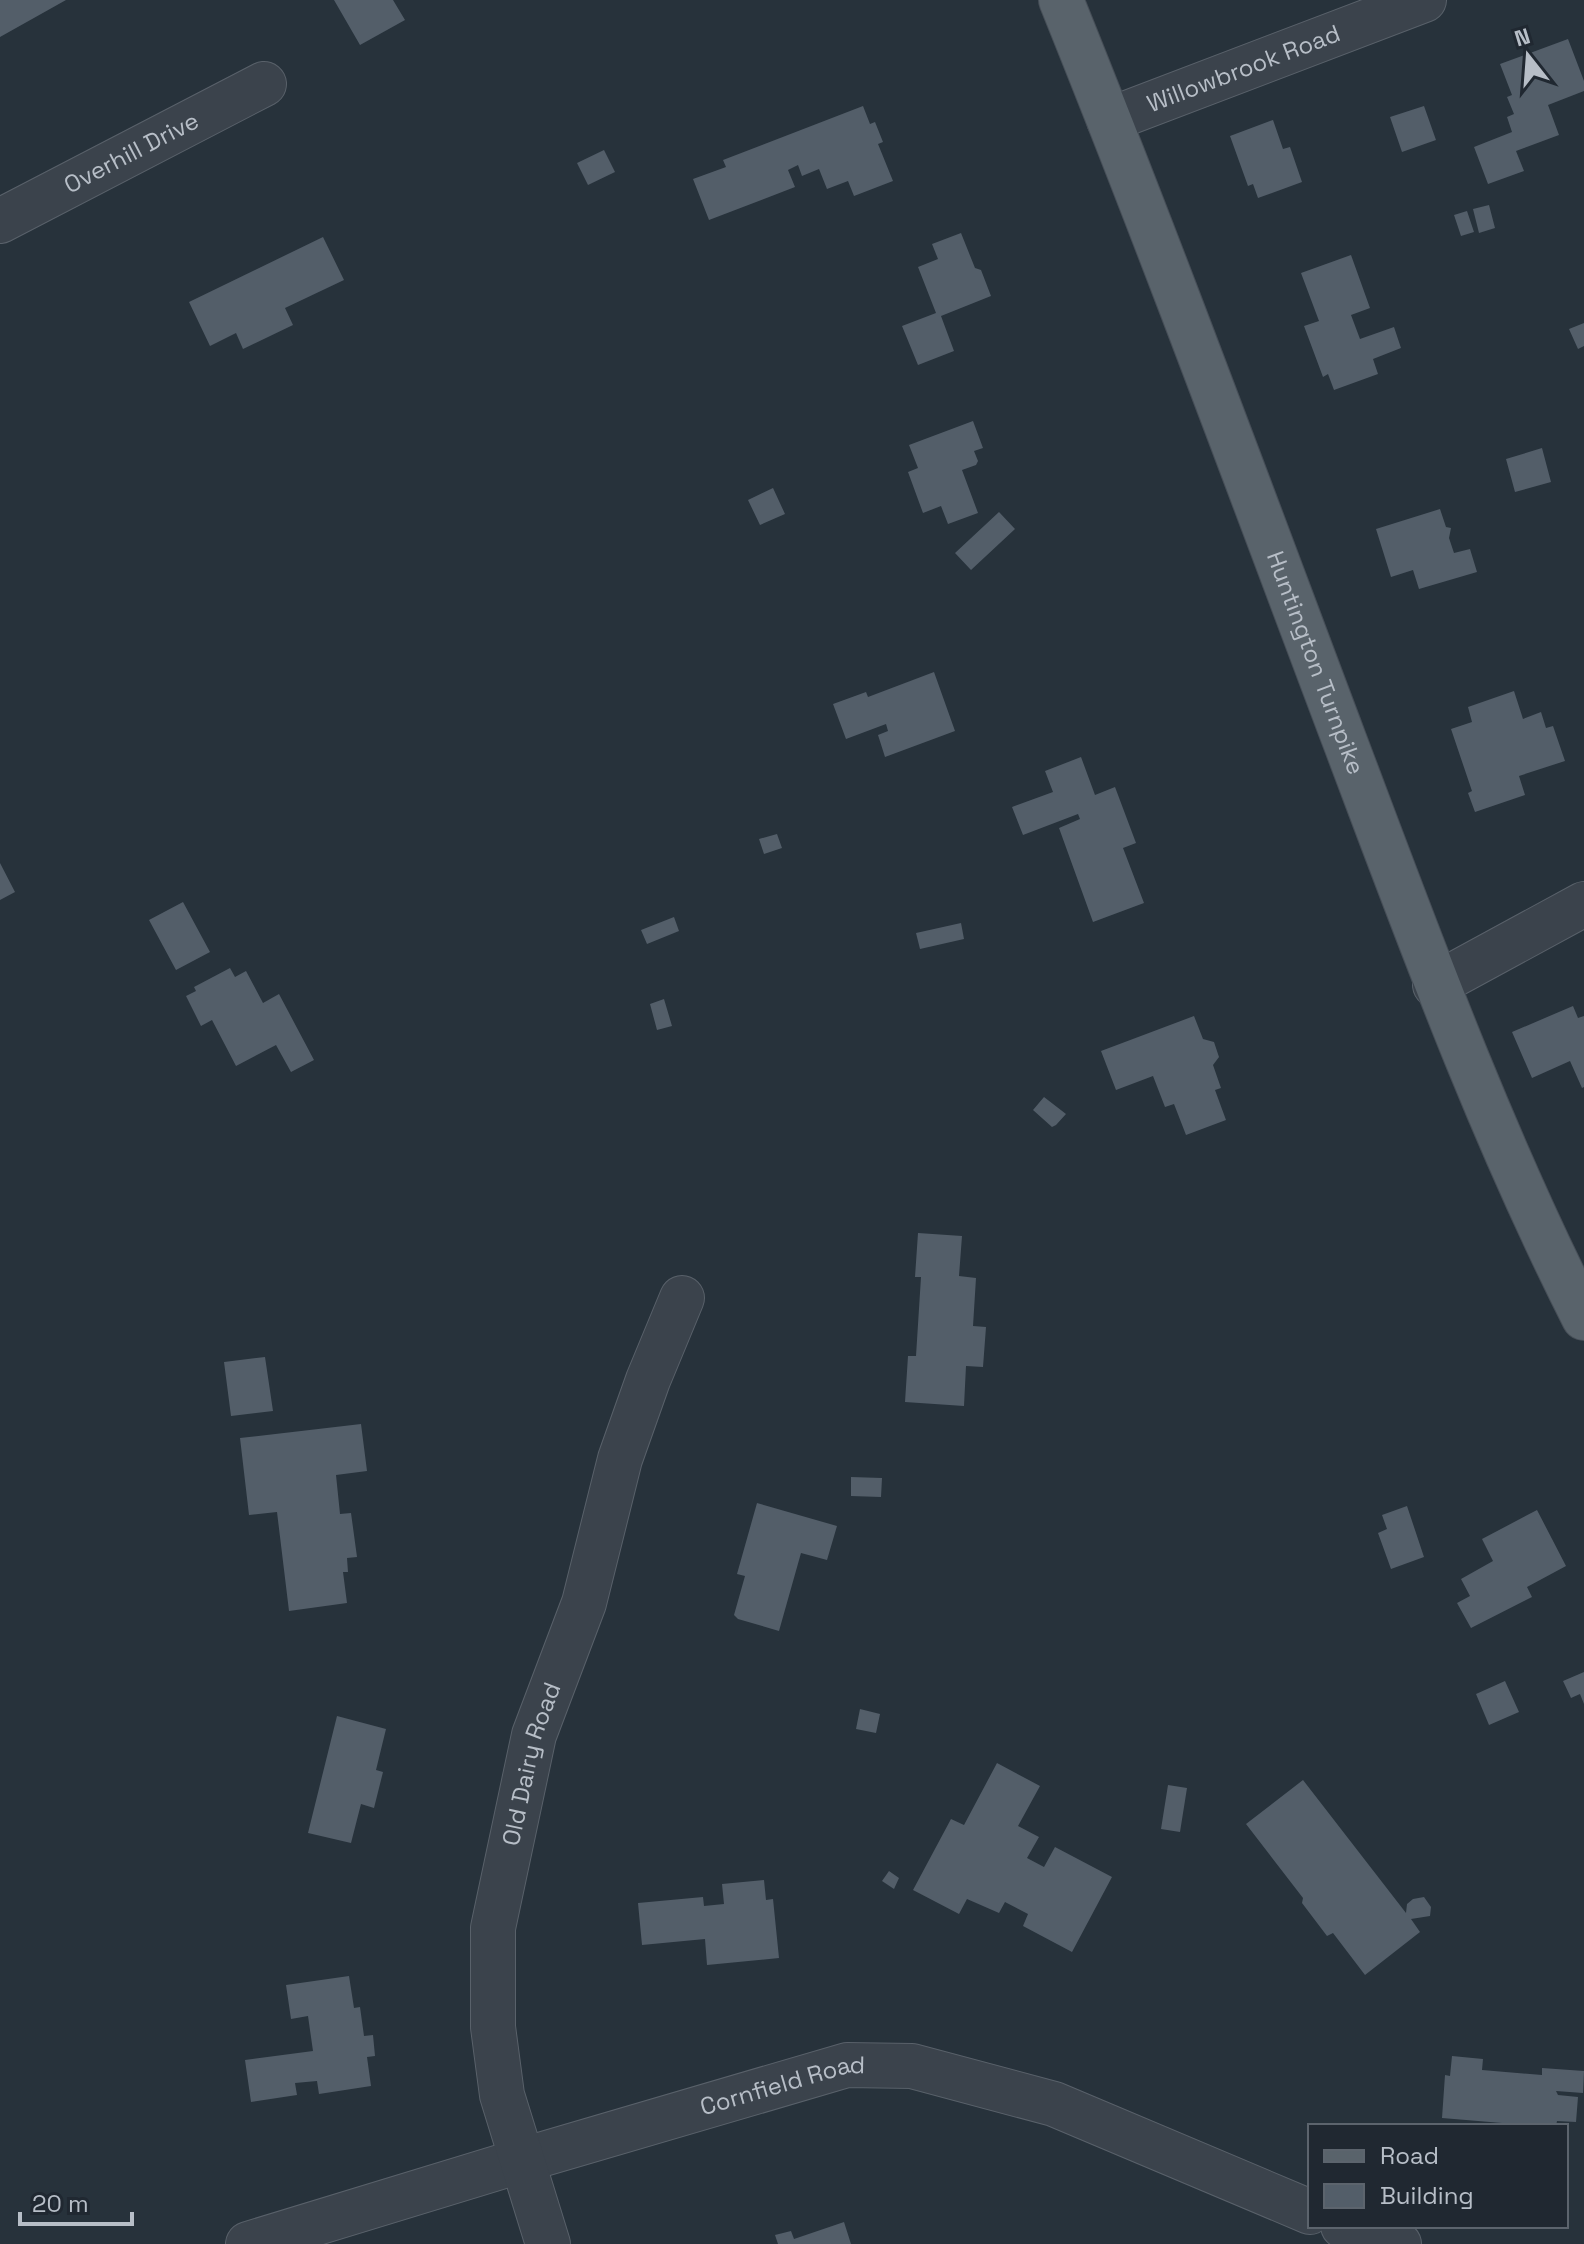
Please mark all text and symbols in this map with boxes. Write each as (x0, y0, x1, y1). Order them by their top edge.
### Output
north arrow (1488, 16, 1568, 96)
street label: Willowbrook Road (1142, 17, 1344, 119)
text: N (1511, 21, 1533, 52)
street label: Overhill Drive (58, 105, 204, 200)
street label: Huntington Turnpike (1260, 547, 1372, 779)
street label: Old Dairy Road (495, 1678, 568, 1849)
street label: Cornfield Road (696, 2049, 865, 2122)
legend (1308, 2124, 1568, 2228)
text: Road (1380, 2140, 1439, 2171)
scale bar (20, 2176, 132, 2226)
text: Building (1380, 2180, 1474, 2211)
text: 20 m (32, 2188, 89, 2219)

